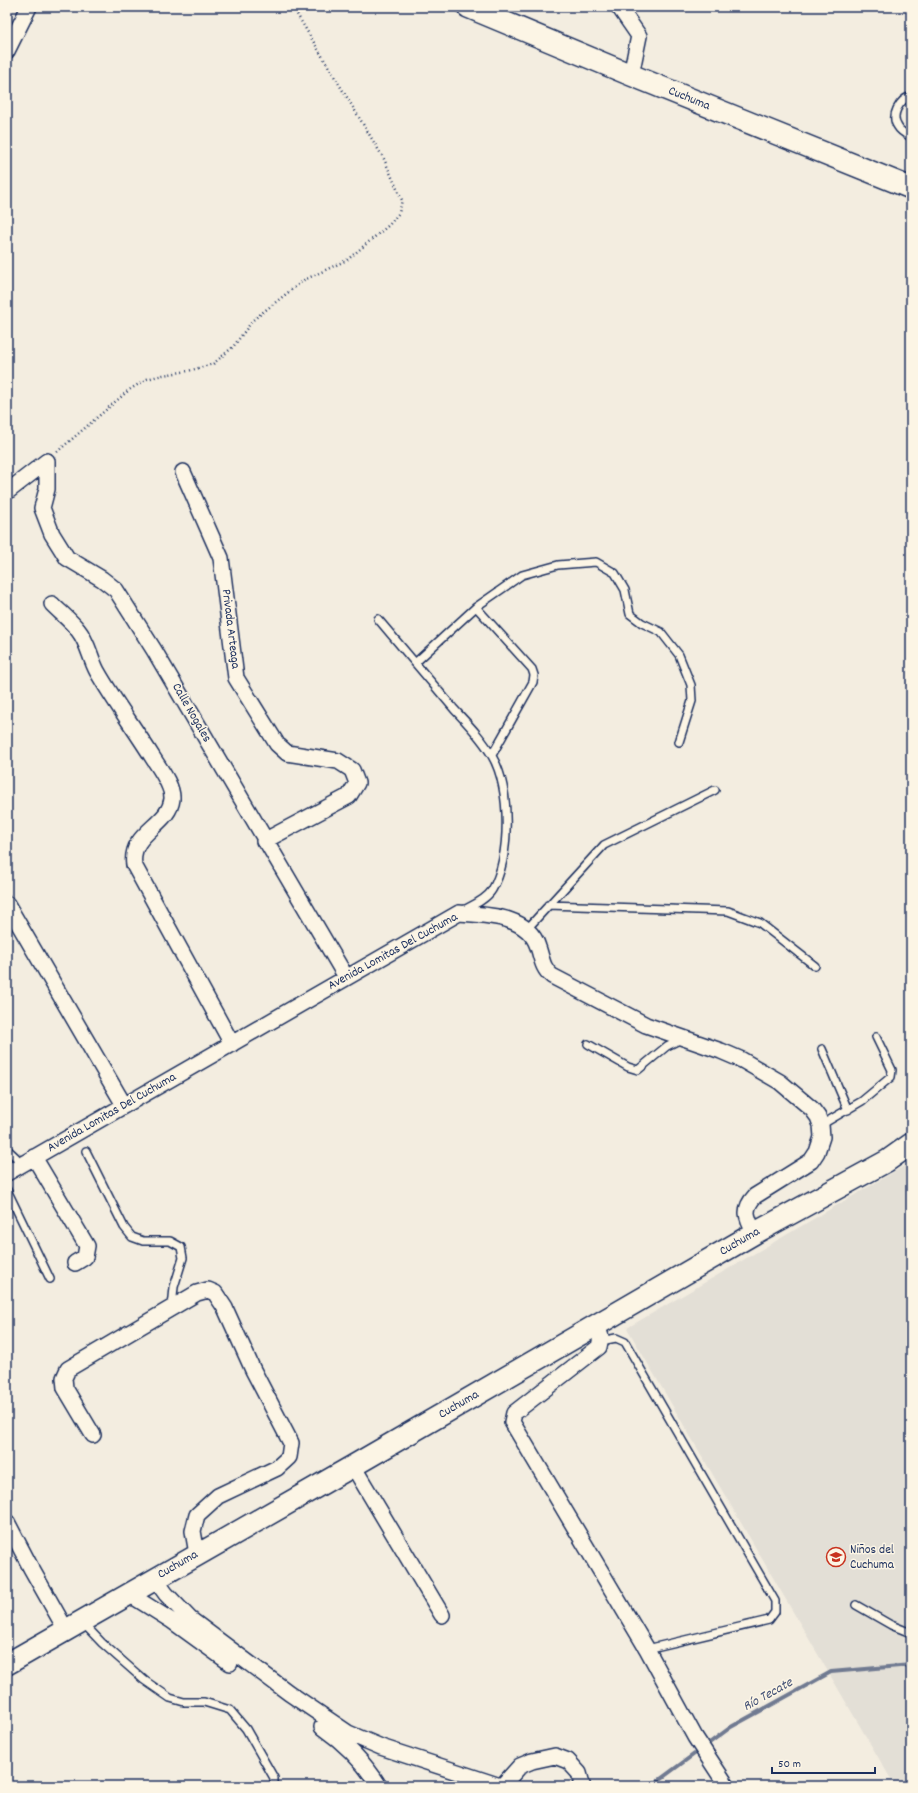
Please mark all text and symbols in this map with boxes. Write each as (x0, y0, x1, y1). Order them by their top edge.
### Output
street label: Cuchuma (665, 82, 714, 116)
street label: Privada Arteaga (216, 588, 244, 671)
street label: Calle Nogales (166, 680, 216, 746)
street label: Avenida Lomitas Del Cuchuma (325, 908, 462, 996)
street label: Avenida Lomitas Del Cuchuma (44, 1068, 181, 1158)
street label: Cuchuma (716, 1222, 765, 1261)
street label: Cuchuma (435, 1385, 484, 1424)
place label: Niños del Cuchuma (850, 1541, 895, 1575)
street label: Cuchuma (154, 1545, 203, 1584)
school or university icon: Niños del Cuchuma (825, 1546, 847, 1568)
water label: Río Tecate (739, 1673, 797, 1717)
scale bar (772, 1749, 875, 1775)
text: 50 m (778, 1756, 801, 1773)

